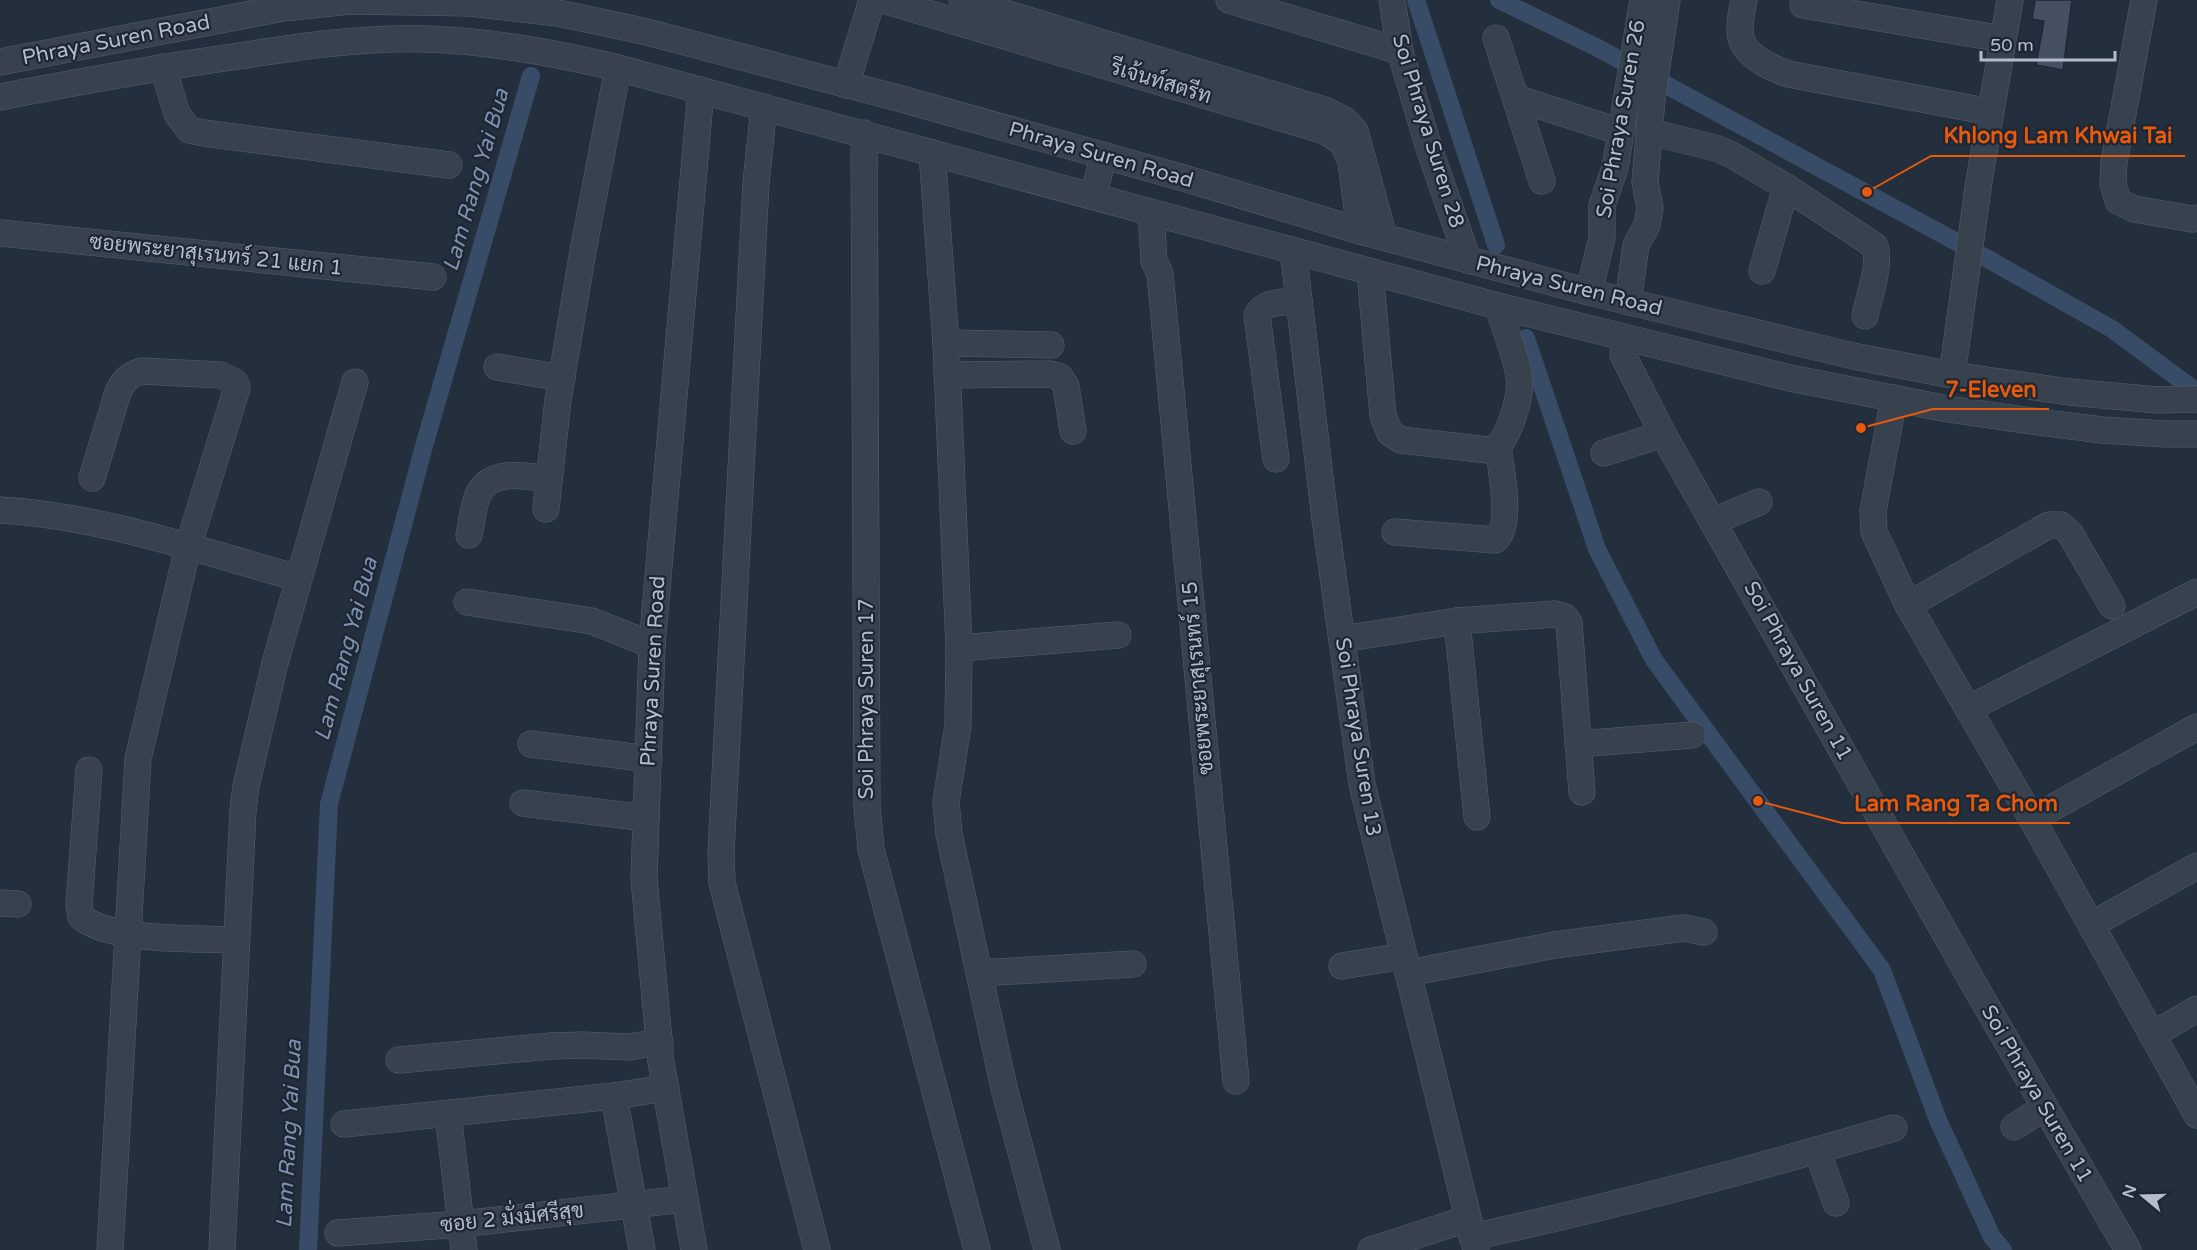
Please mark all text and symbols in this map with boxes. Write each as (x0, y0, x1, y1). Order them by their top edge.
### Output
street label: Phraya Suren Road (20, 10, 212, 70)
street label: Soi Phraya Suren 26 (1591, 18, 1651, 220)
scale bar (1981, 24, 2114, 62)
street label: Soi Phraya Suren 28 (1387, 31, 1469, 231)
text: 50 m (1990, 34, 2034, 56)
street label: รีเจ้นท์สตรีท (1107, 53, 1215, 109)
water label: Lam Rang Yai Bua (437, 85, 515, 274)
callout: Khlong Lam Khwai Tai (1931, 116, 2185, 156)
street label: Phraya Suren Road (1006, 117, 1196, 193)
text: Khlong Lam Khwai Tai (1943, 123, 2173, 149)
street label: ซอยพระยาสุเรนทร์ 21 แยก 1 (88, 227, 344, 282)
street label: Phraya Suren Road (1473, 251, 1665, 321)
callout: 7-Eleven (1933, 369, 2049, 409)
text: 7-Eleven (1945, 377, 2037, 403)
water label: Lam Rang Yai Bua (309, 554, 383, 743)
street label: Phraya Suren Road (636, 575, 670, 767)
street label: Soi Phraya Suren 11 (1738, 577, 1858, 765)
street label: ซอยพระยาสุเรนทร์ 15 (1175, 580, 1220, 776)
street label: Soi Phraya Suren 17 (854, 598, 879, 800)
street label: Soi Phraya Suren 13 (1330, 636, 1386, 838)
callout: Lam Rang Ta Chom (1842, 783, 2070, 823)
text: Lam Rang Ta Chom (1854, 791, 2058, 817)
street label: Soi Phraya Suren 11 (1976, 1001, 2098, 1187)
water label: Lam Rang Yai Bua (271, 1038, 307, 1229)
north arrow (2113, 1166, 2173, 1226)
text: N (2118, 1182, 2141, 1201)
street label: ซอย 2 มั่งมีศรีสุข (438, 1191, 585, 1239)

